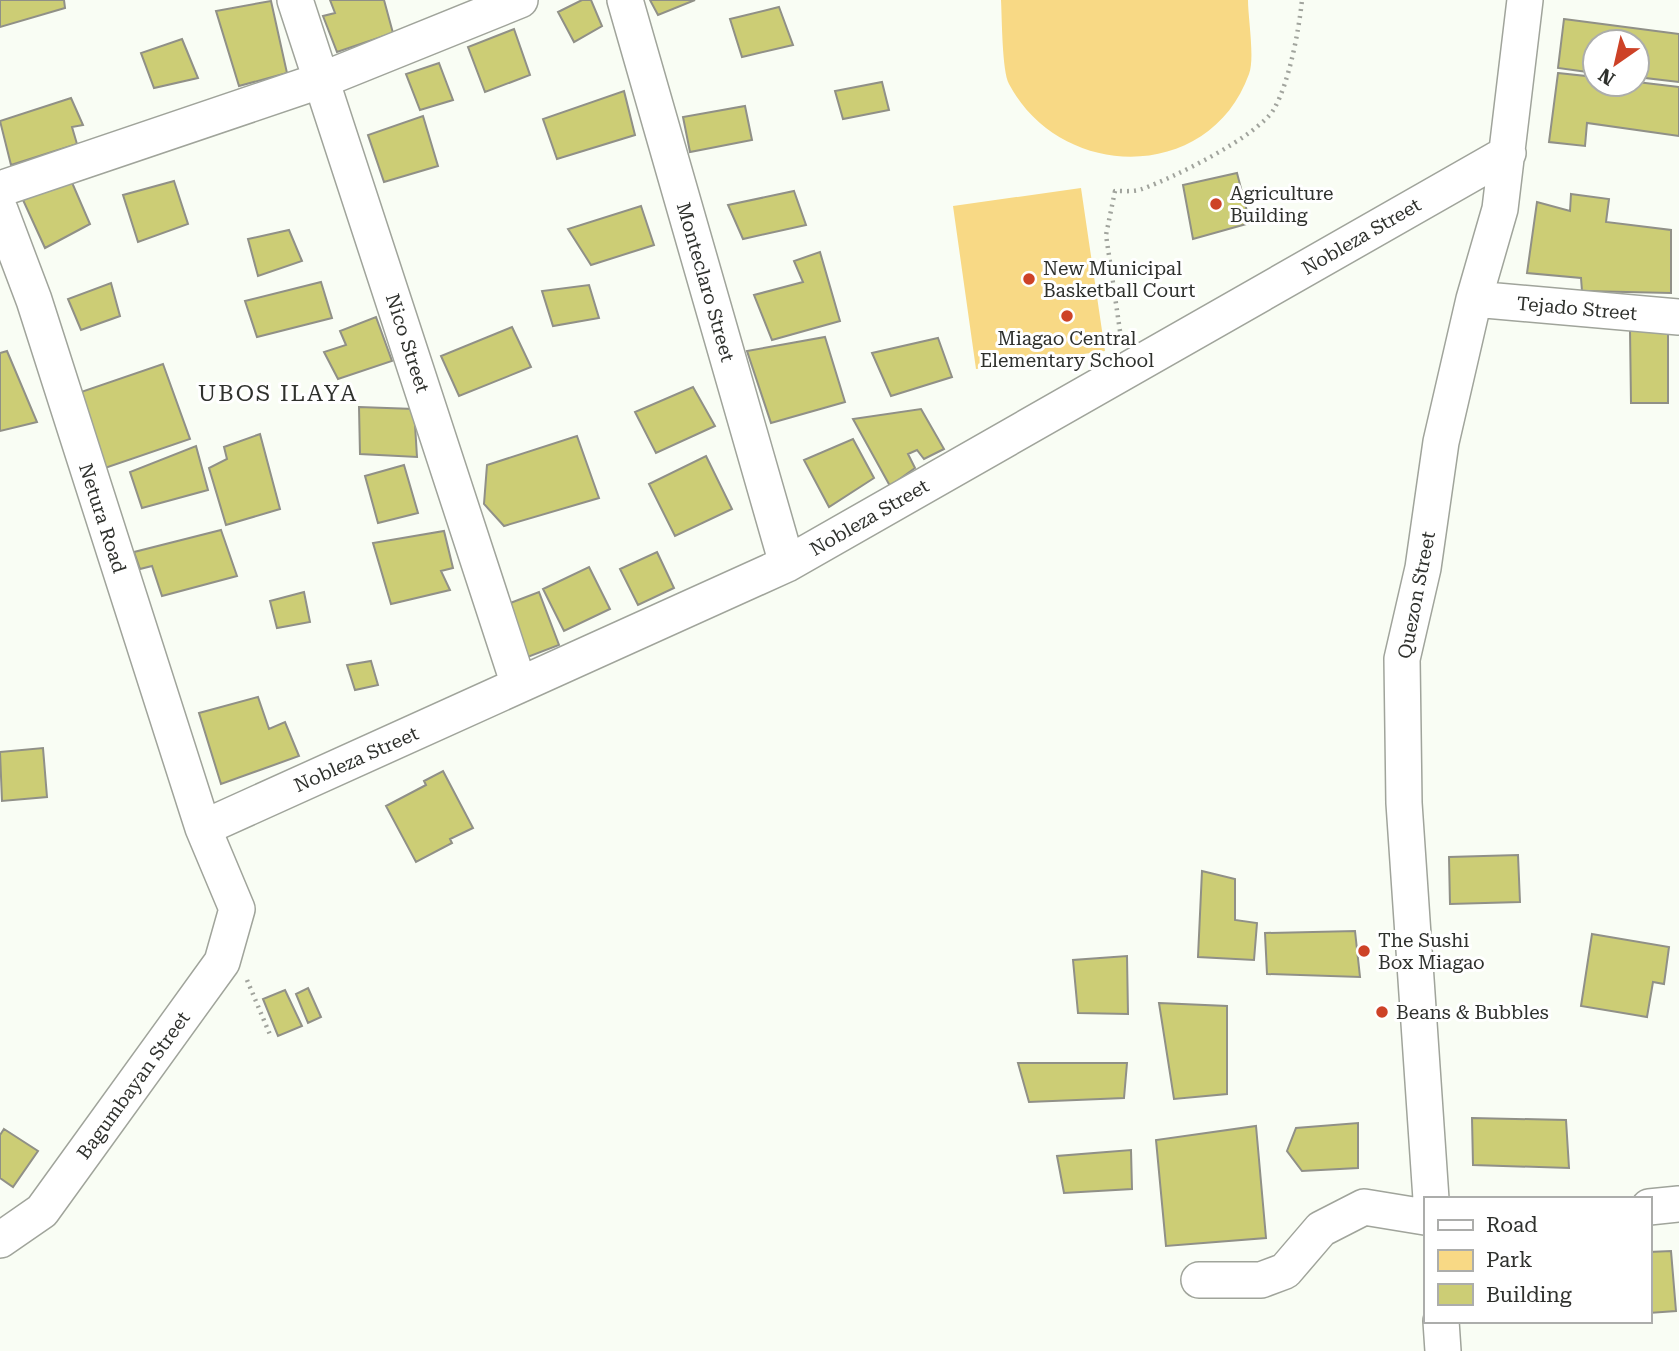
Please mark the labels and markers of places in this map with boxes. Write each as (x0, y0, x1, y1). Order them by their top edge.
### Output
place label: Agriculture Building (1230, 182, 1333, 227)
marker: Agriculture Building (1208, 196, 1224, 212)
place label: New Municipal Basketball Court (1043, 257, 1195, 302)
marker: New Municipal Basketball Court (1021, 271, 1037, 287)
marker: Miagao Central Elementary School (1059, 308, 1075, 324)
place label: Miagao Central Elementary School (980, 327, 1154, 372)
place label: The Sushi Box Miagao (1378, 929, 1485, 974)
marker: The Sushi Box Miagao (1356, 943, 1372, 959)
place label: Beans & Bubbles (1396, 1001, 1549, 1024)
marker: Beans & Bubbles (1374, 1004, 1390, 1020)

